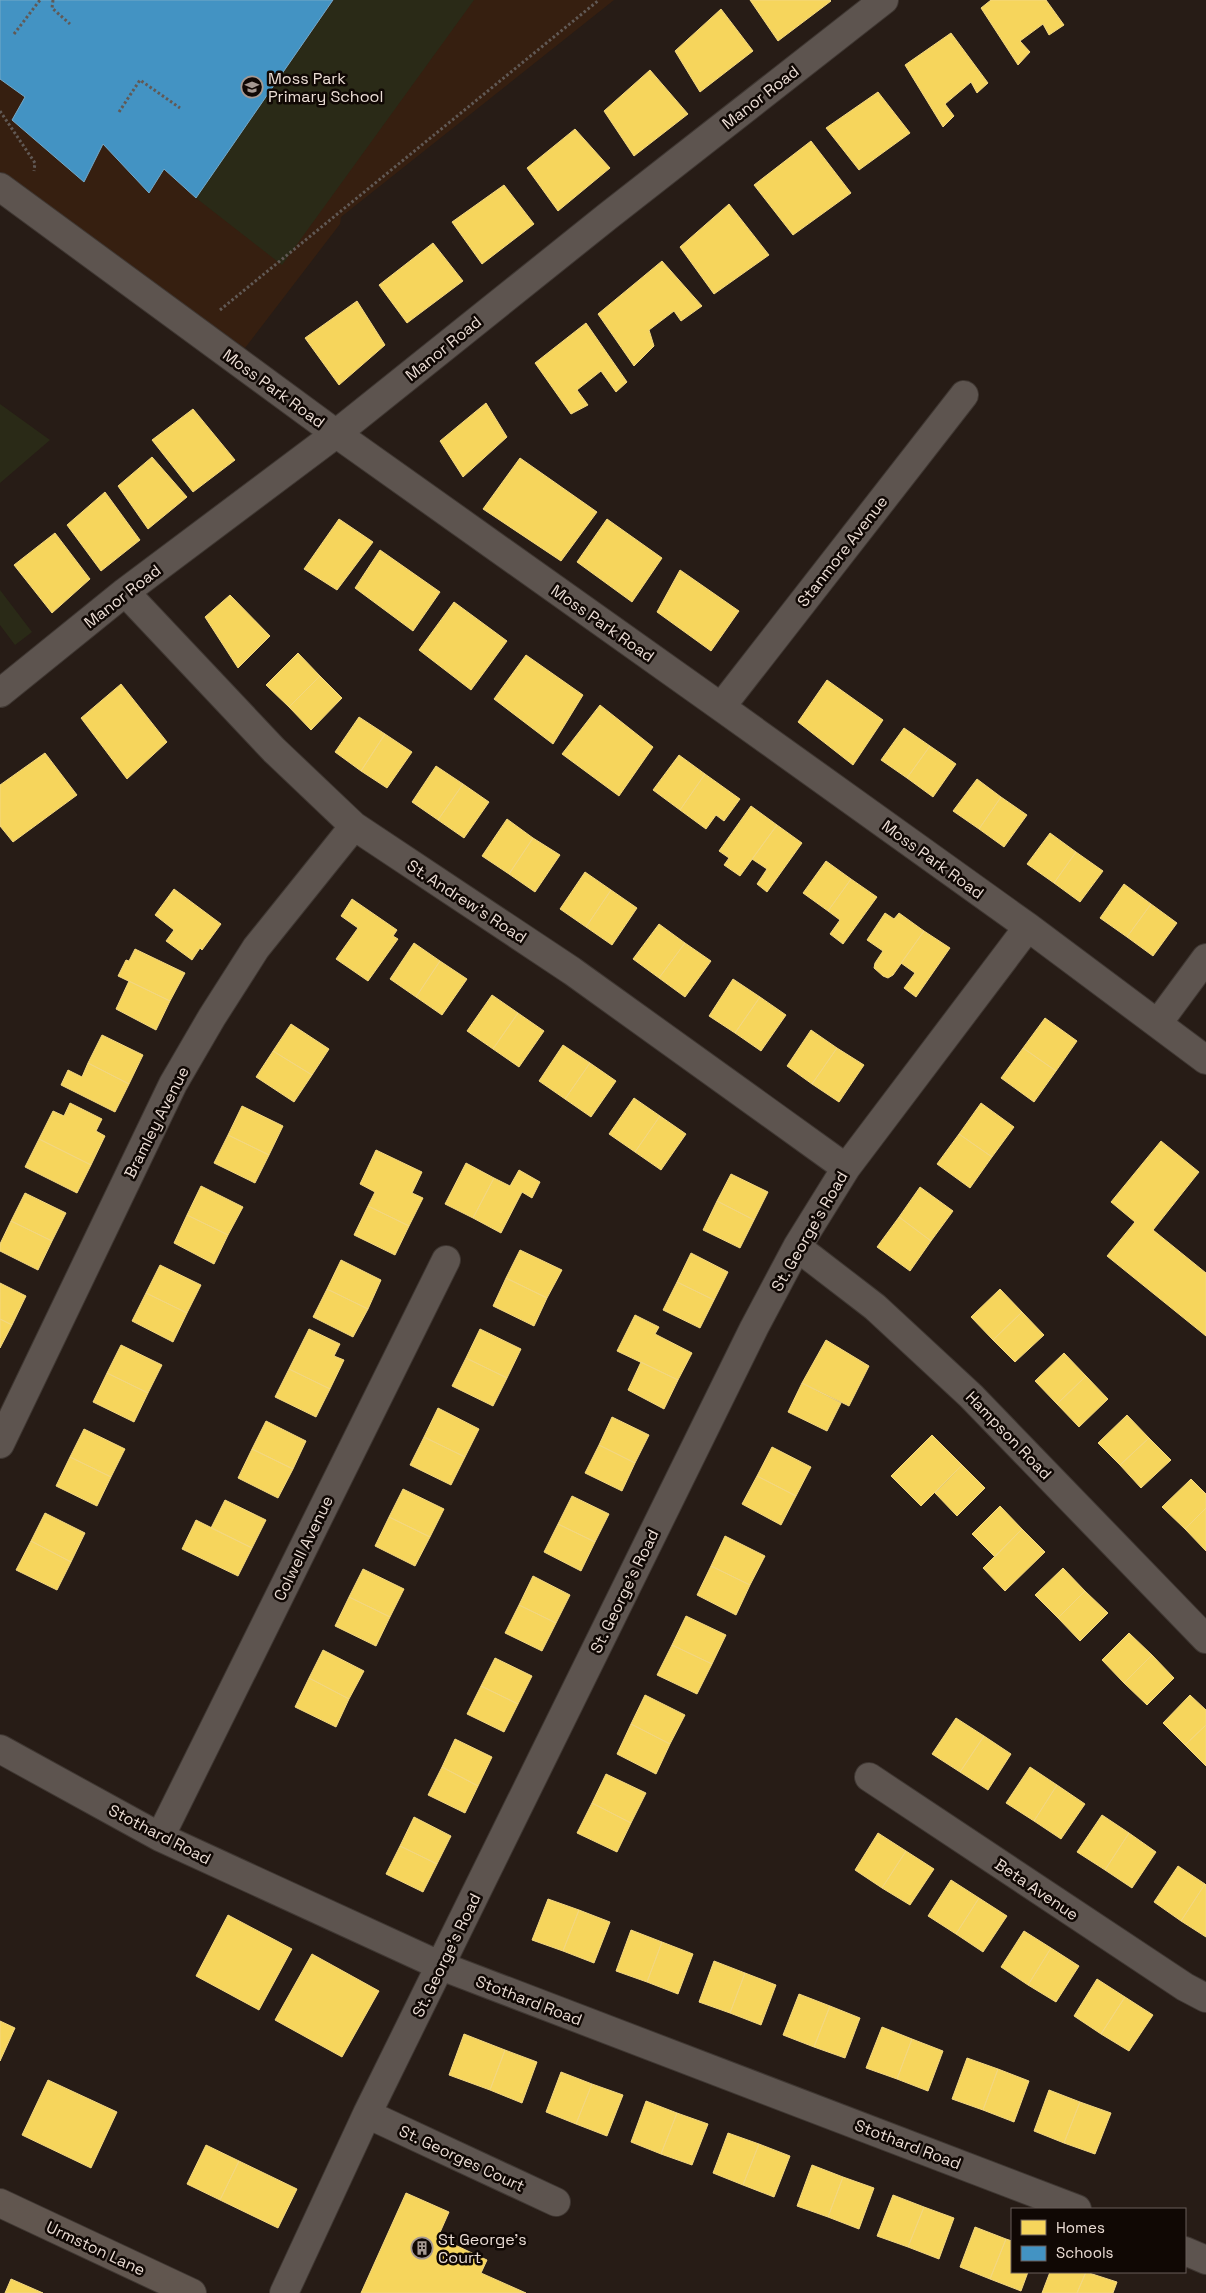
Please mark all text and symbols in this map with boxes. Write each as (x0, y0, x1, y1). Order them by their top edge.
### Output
street label: Manor Road (718, 61, 803, 134)
place label: Moss Park Primary School (268, 68, 383, 107)
school or university icon: Moss Park Primary School (240, 75, 264, 99)
street label: Manor Road (401, 311, 486, 386)
street label: Moss Park Road (218, 344, 329, 433)
street label: Stanmore Avenue (792, 491, 892, 611)
street label: Manor Road (80, 560, 165, 633)
street label: Moss Park Road (547, 580, 658, 667)
street label: Moss Park Road (877, 815, 988, 904)
street label: St. Andrew's Road (403, 855, 530, 948)
street label: Bramley Avenue (119, 1063, 194, 1182)
street label: St. George's Road (766, 1167, 852, 1295)
street label: Hampson Road (961, 1387, 1056, 1484)
street label: Colwell Avenue (269, 1492, 338, 1604)
street label: St. George's Road (585, 1526, 664, 1657)
street label: Stothard Road (105, 1800, 215, 1869)
street label: Beta Avenue (991, 1854, 1083, 1925)
street label: St. George's Road (407, 1890, 486, 2021)
street label: Stothard Road (473, 1971, 585, 2030)
street label: Stothard Road (852, 2115, 964, 2174)
street label: St. Georges Court (396, 2120, 528, 2197)
legend (1011, 2208, 1186, 2273)
street label: Urmston Lane (43, 2216, 149, 2281)
text: Homes (1056, 2218, 1105, 2237)
place label: St George's Court (438, 2229, 527, 2268)
building icon: St George's Court (410, 2236, 434, 2260)
text: Schools (1056, 2243, 1114, 2262)

